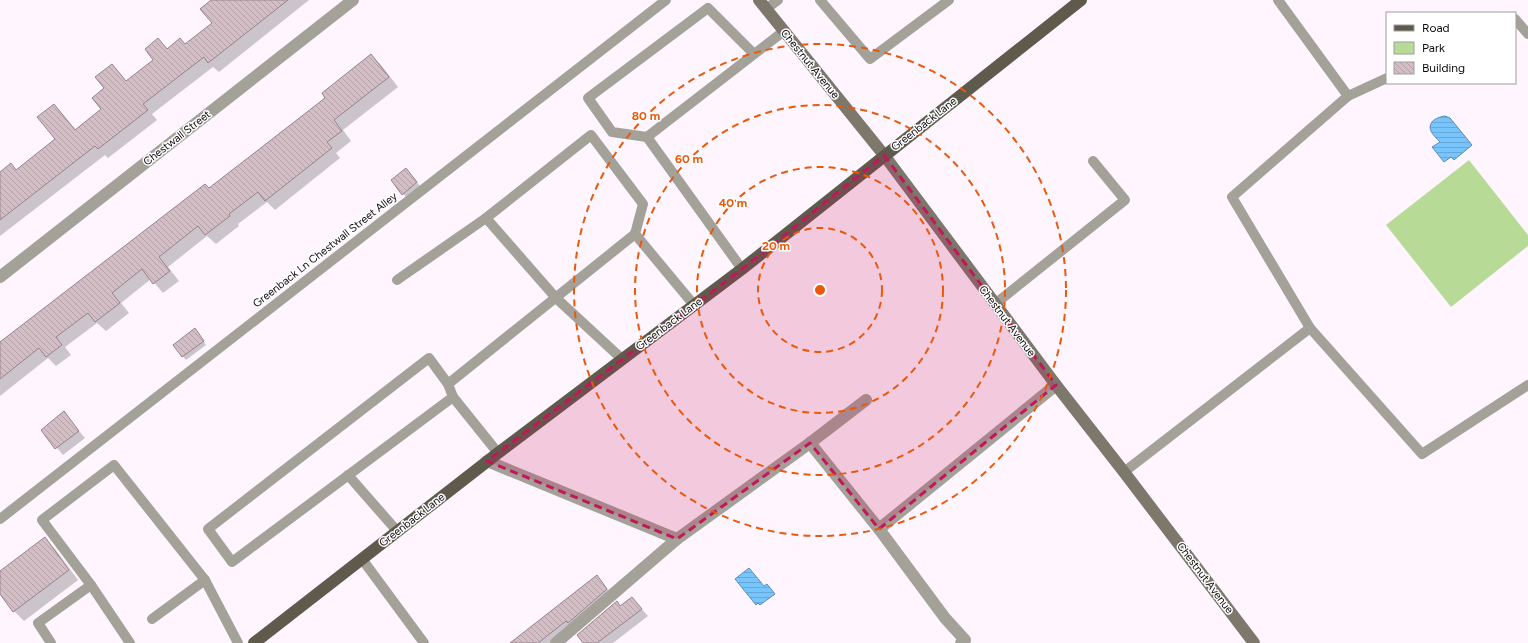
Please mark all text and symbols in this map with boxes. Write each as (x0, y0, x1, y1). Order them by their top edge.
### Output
legend (1386, 12, 1516, 84)
text: Road (1422, 21, 1450, 35)
street label: Chestnut Avenue (778, 27, 842, 101)
text: Park (1422, 41, 1445, 55)
text: Building (1422, 61, 1465, 75)
street label: Greenback Lane (889, 94, 959, 154)
street label: Chestwall Street (141, 108, 213, 168)
text: 80 m (632, 109, 660, 123)
text: 60 m (675, 152, 703, 166)
street label: Greenback Ln Chestwall Street Alley (250, 190, 400, 310)
text: 40 m (719, 196, 747, 210)
text: 20 m (762, 239, 790, 253)
centre of rings (813, 283, 827, 297)
street label: Chestnut Avenue (976, 283, 1038, 359)
street label: Greenback Lane (633, 295, 705, 353)
street label: Greenback Lane (377, 490, 447, 550)
street label: Chestnut Avenue (1174, 540, 1236, 616)

